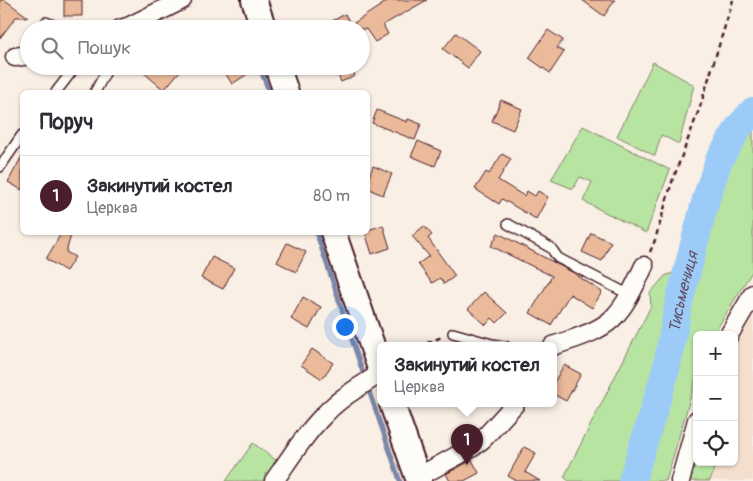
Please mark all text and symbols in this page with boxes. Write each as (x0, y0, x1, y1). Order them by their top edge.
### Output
search box (20, 20, 370, 75)
icon: search (38, 34, 66, 62)
text: Пошук (78, 36, 131, 60)
text: Поруч (40, 109, 93, 136)
text: Закинутий костел (87, 174, 232, 198)
text: 1 (53, 186, 59, 206)
text: 80 m (313, 186, 350, 206)
text: Церква (87, 198, 137, 218)
water label: Тисьмениця (664, 248, 703, 334)
your location (332, 314, 358, 340)
map controls (693, 331, 738, 466)
button: + (693, 331, 738, 376)
popup (377, 342, 557, 407)
text: Закинутий костел (394, 353, 540, 377)
button: − (693, 376, 738, 421)
text: Церква (394, 377, 445, 397)
button: locate (693, 421, 738, 466)
pin: 1 (451, 424, 483, 465)

